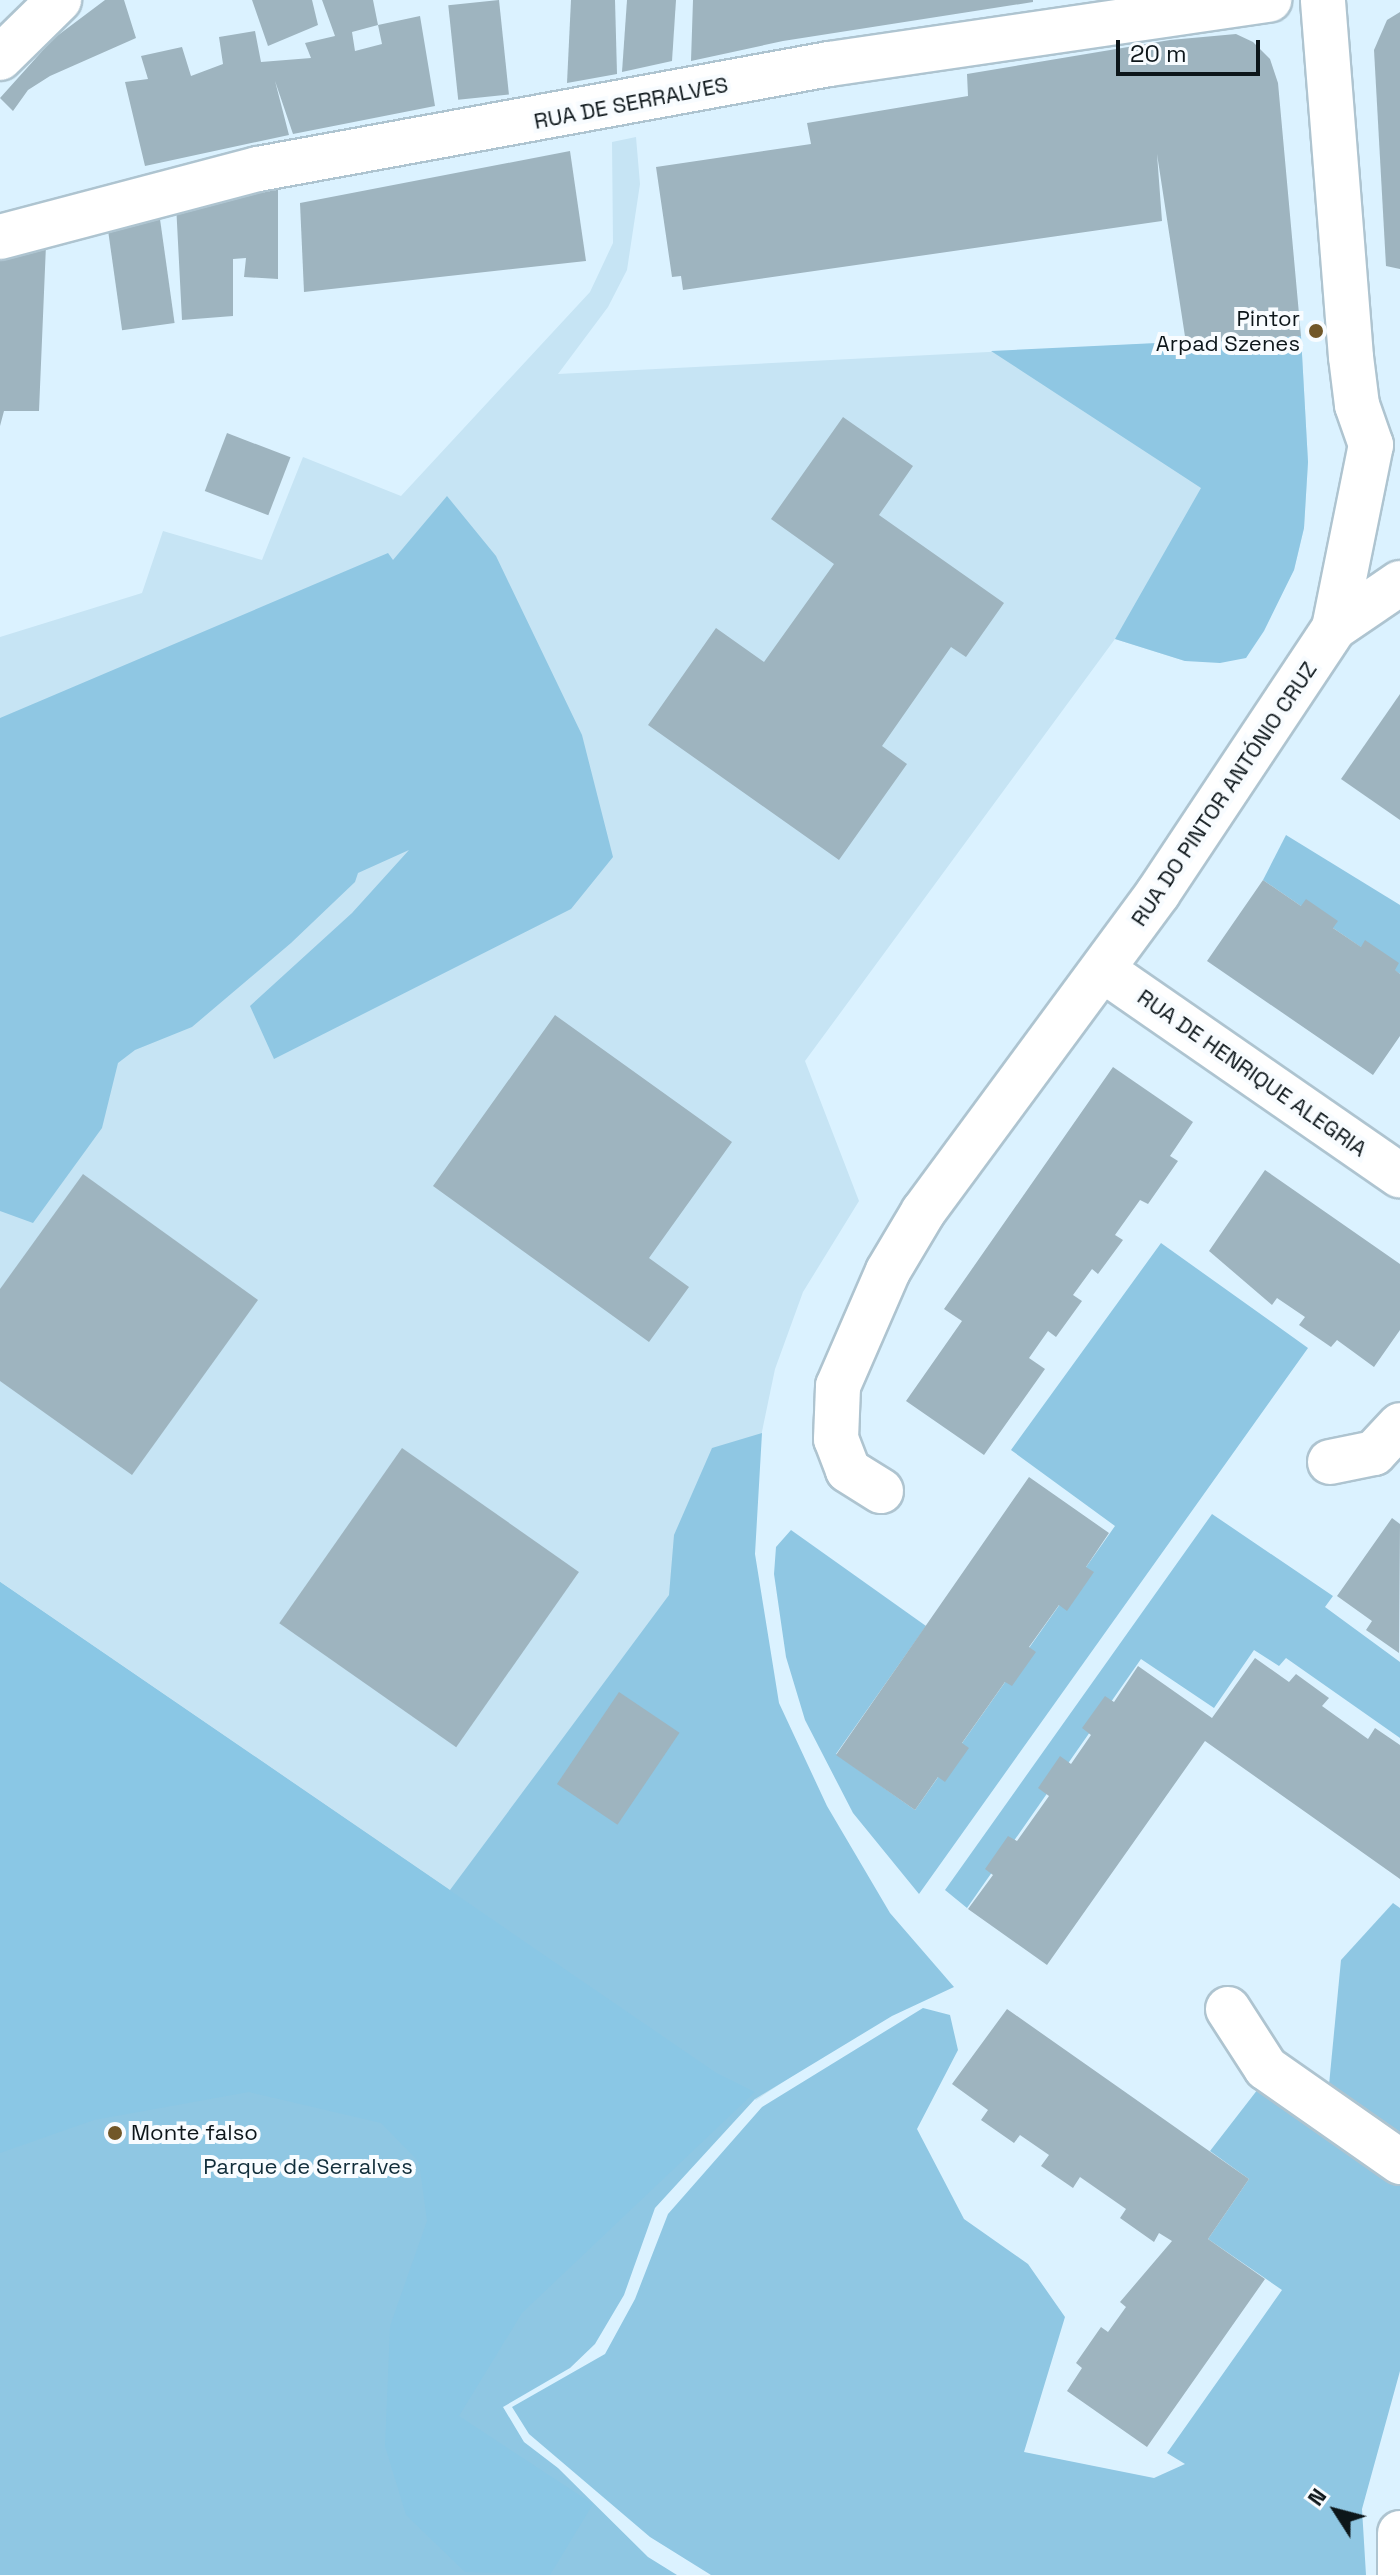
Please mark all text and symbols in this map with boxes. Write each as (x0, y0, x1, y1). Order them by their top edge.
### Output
scale bar (1120, 24, 1264, 74)
text: 20 m (1130, 38, 1187, 69)
street label: RUA DE SERRALVES (531, 71, 731, 135)
place label: Pintor Arpad Szenes (1156, 305, 1300, 356)
marker: Pintor Arpad Szenes (1307, 322, 1325, 340)
street label: RUA DO PINTOR ANTÓNIO CRUZ (1125, 657, 1323, 931)
street label: RUA DE HENRIQUE ALEGRIA (1132, 984, 1372, 1162)
place label: Monte falso (131, 2120, 258, 2146)
marker: Monte falso (106, 2124, 124, 2142)
park label: Parque de Serralves (203, 2154, 413, 2180)
north arrow (1296, 2471, 1376, 2551)
text: N (1301, 2483, 1332, 2511)

